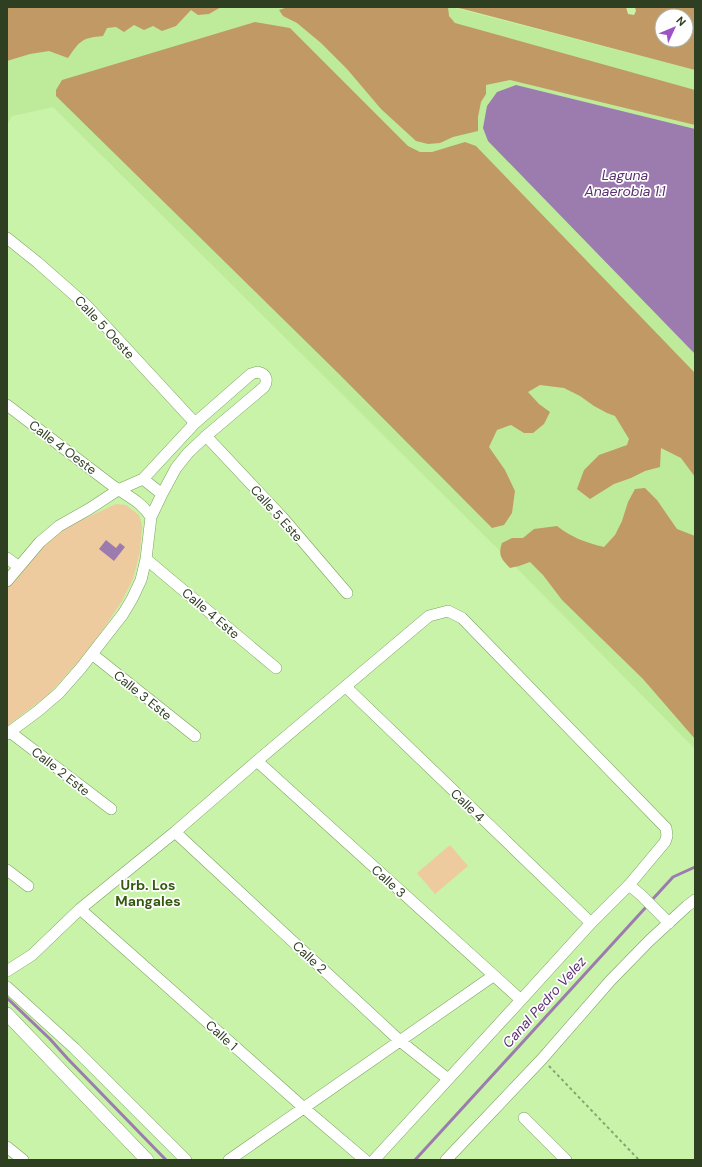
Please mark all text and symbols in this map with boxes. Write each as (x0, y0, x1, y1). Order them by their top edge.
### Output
north arrow (654, 8, 694, 48)
text: N (673, 13, 689, 29)
water label: Laguna Anaerobia 1.1 (583, 166, 666, 200)
street label: Calle 5 Oeste (71, 292, 138, 363)
street label: Calle 4 Oeste (25, 416, 100, 478)
street label: Calle 5 Este (247, 482, 306, 545)
street label: Calle 4 Este (178, 584, 243, 642)
street label: Calle 3 Este (110, 667, 175, 724)
street label: Calle 2 Este (28, 743, 93, 800)
street label: Calle 4 (447, 785, 488, 826)
street label: Calle 3 (368, 861, 409, 901)
district label: Urb. Los Mangales (115, 876, 181, 910)
street label: Calle 2 (289, 937, 330, 977)
water label: Canal Pedro Velez (498, 952, 590, 1051)
street label: Calle 1 (202, 1017, 241, 1054)

